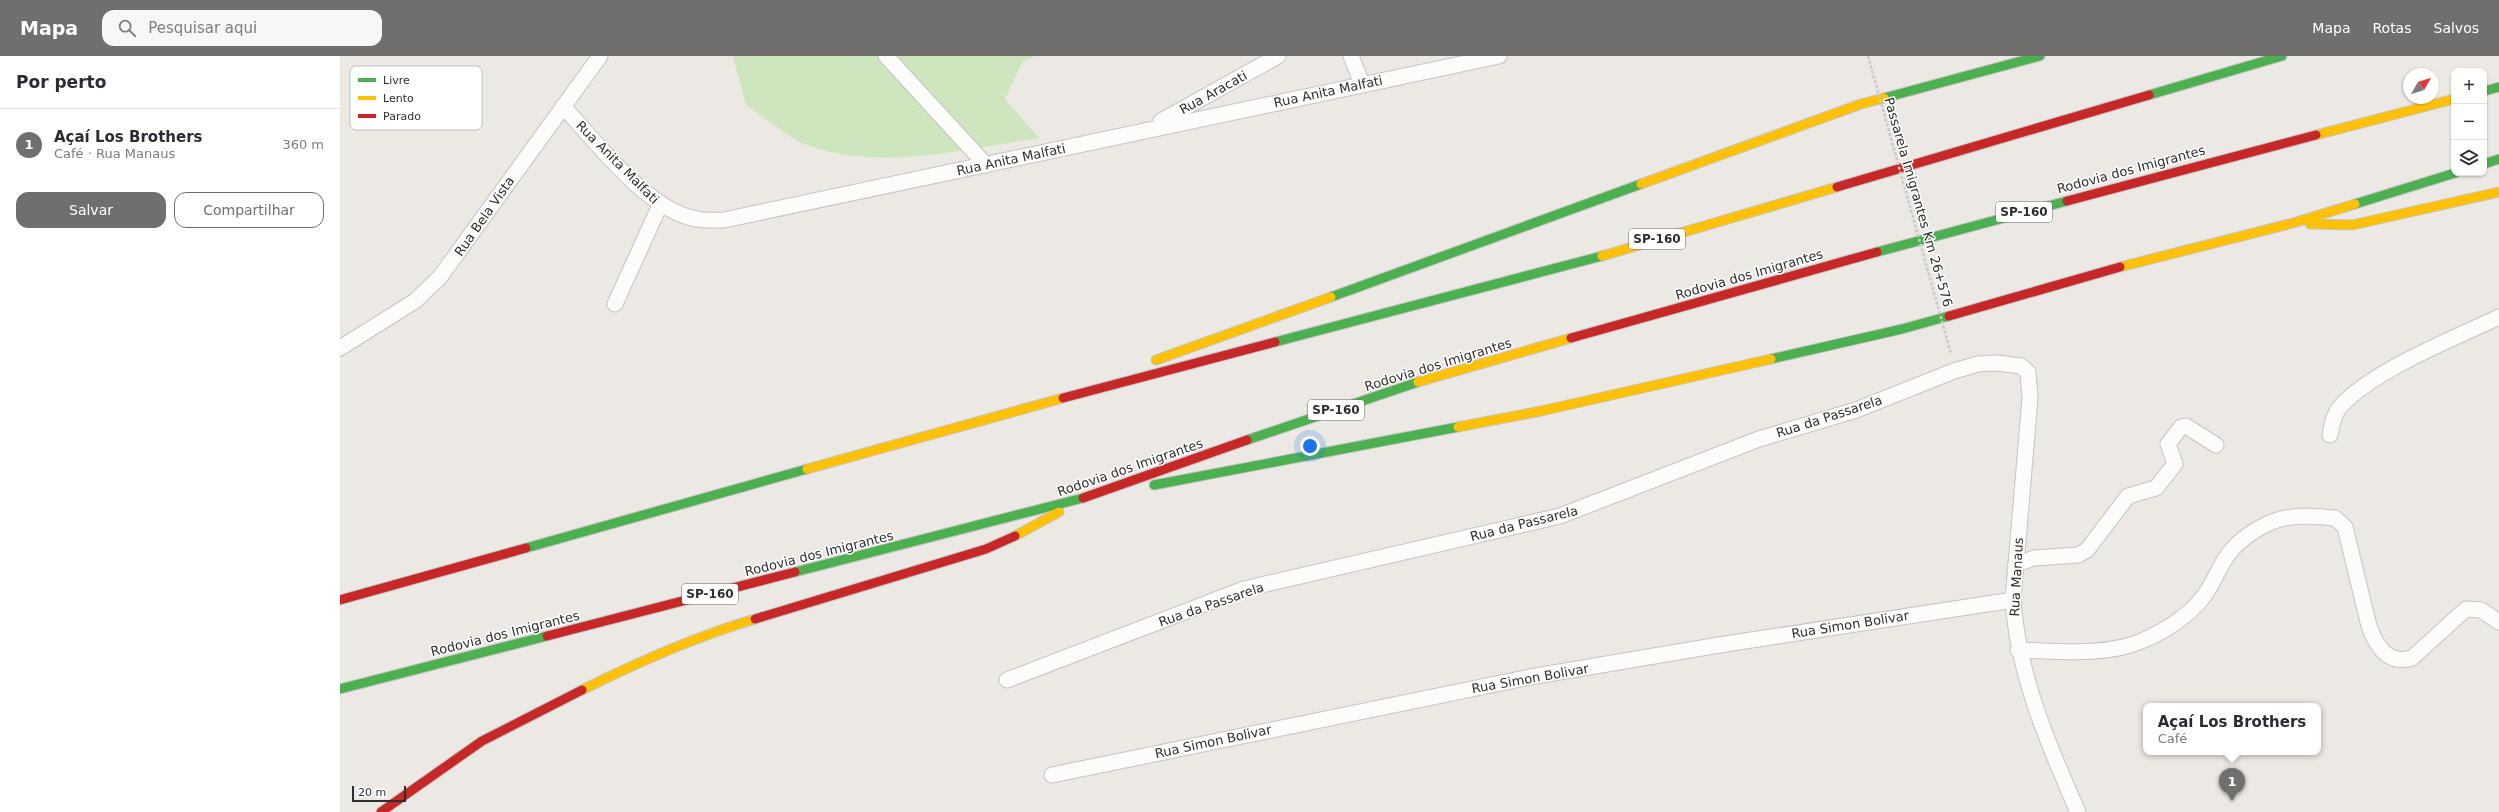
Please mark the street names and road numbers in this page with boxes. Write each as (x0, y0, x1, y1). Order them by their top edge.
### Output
street label: Rua Aracati (1177, 68, 1250, 117)
street label: Rua Anita Malfati (1272, 73, 1384, 110)
street label: Passarela Imigrantes Km 26+576 (1881, 96, 1956, 308)
street label: Rua Anita Malfati (573, 118, 662, 207)
street label: Rua Anita Malfati (955, 141, 1067, 178)
street label: Rodovia dos Imigrantes (2055, 142, 2207, 197)
street label: Rua Bela Vista (451, 174, 517, 259)
road number: SP-160 (1996, 202, 2052, 222)
road number: SP-160 (1629, 229, 1685, 249)
street label: Rodovia dos Imigrantes (1674, 246, 1825, 303)
street label: Rodovia dos Imigrantes (1363, 335, 1514, 394)
street label: Rua da Passarela (1774, 392, 1884, 441)
road number: SP-160 (1308, 400, 1364, 420)
street label: Rodovia dos Imigrantes (1055, 435, 1205, 499)
street label: Rua da Passarela (1469, 503, 1580, 544)
street label: Rodovia dos Imigrantes (743, 528, 895, 579)
street label: Rua Manaus (2007, 537, 2026, 617)
street label: Rua da Passarela (1156, 579, 1266, 630)
road number: SP-160 (682, 584, 738, 604)
street label: Rodovia dos Imigrantes (429, 608, 581, 659)
street label: Rua Simon Bolivar (1790, 608, 1911, 641)
street label: Rua Simon Bolivar (1470, 661, 1590, 696)
street label: Rua Simon Bolivar (1153, 722, 1273, 761)

